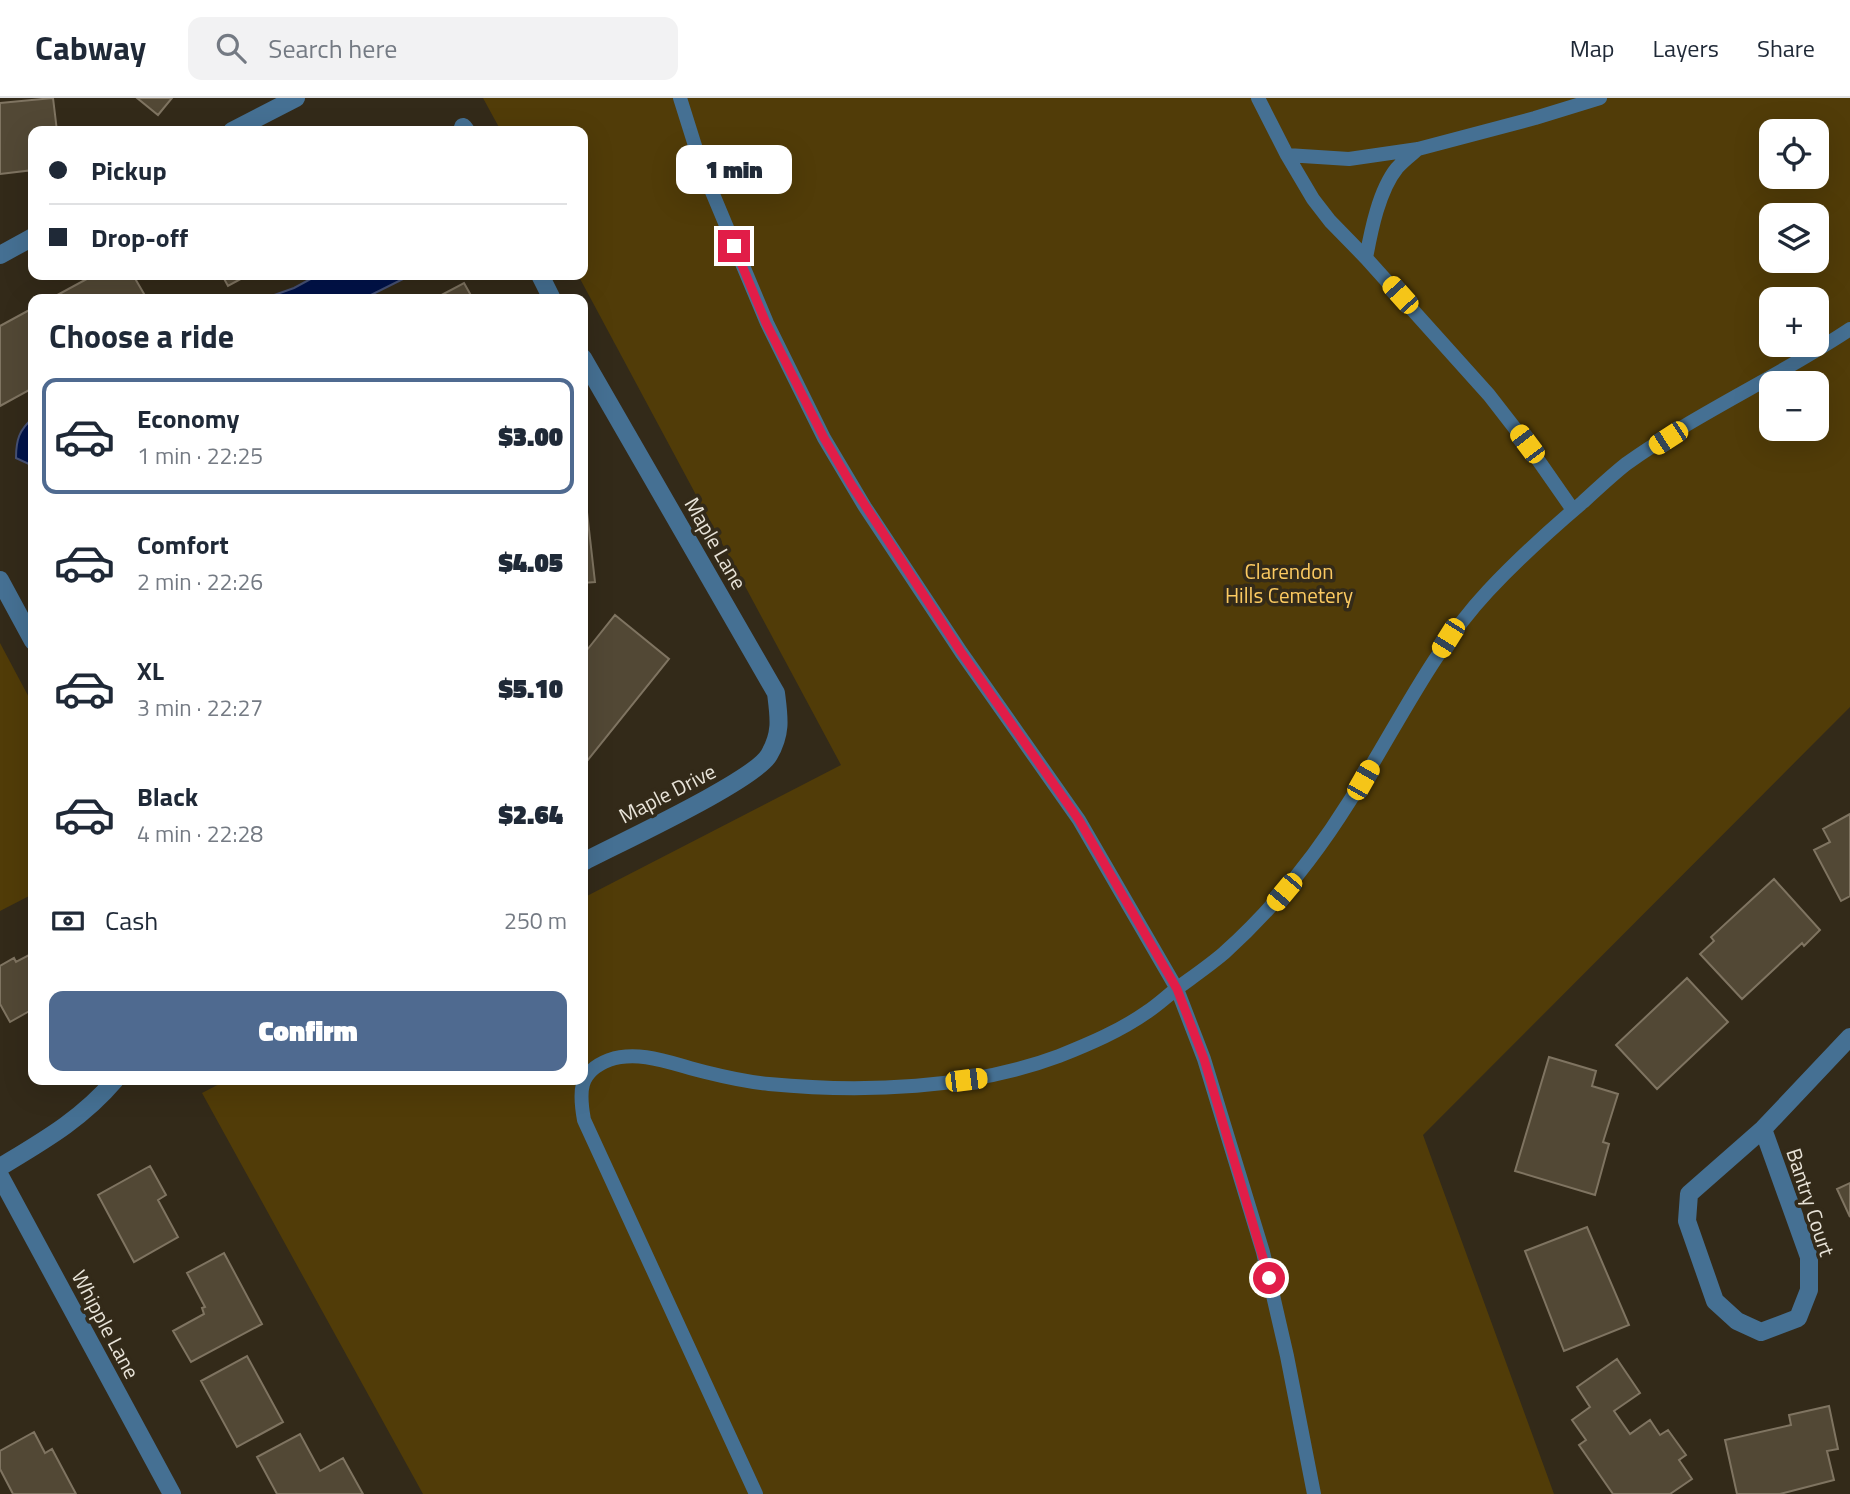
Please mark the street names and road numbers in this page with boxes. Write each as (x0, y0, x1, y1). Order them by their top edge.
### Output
street label: Maple Lane (677, 491, 755, 595)
street label: Maple Drive (613, 755, 721, 831)
street label: Bantry Court (1778, 1144, 1844, 1261)
street label: Whipple Lane (64, 1264, 148, 1384)

